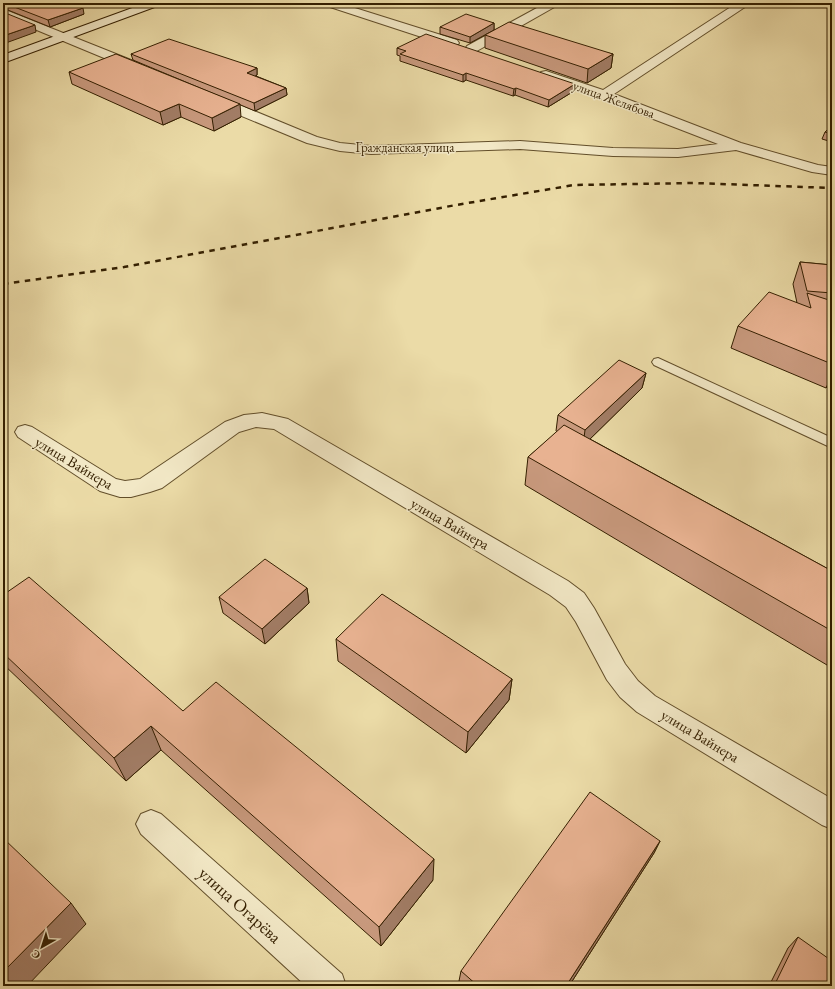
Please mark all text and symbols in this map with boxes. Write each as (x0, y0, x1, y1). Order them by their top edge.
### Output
street label: улица Желябова (571, 77, 658, 122)
street label: Гражданская улица (356, 139, 455, 156)
street label: улица Вайнера (32, 432, 117, 493)
street label: улица Вайнера (407, 493, 493, 554)
street label: улица Вайнера (658, 705, 743, 766)
street label: улица Огарёва (194, 861, 287, 949)
north arrow (22, 927, 62, 967)
text: С (28, 947, 43, 963)

